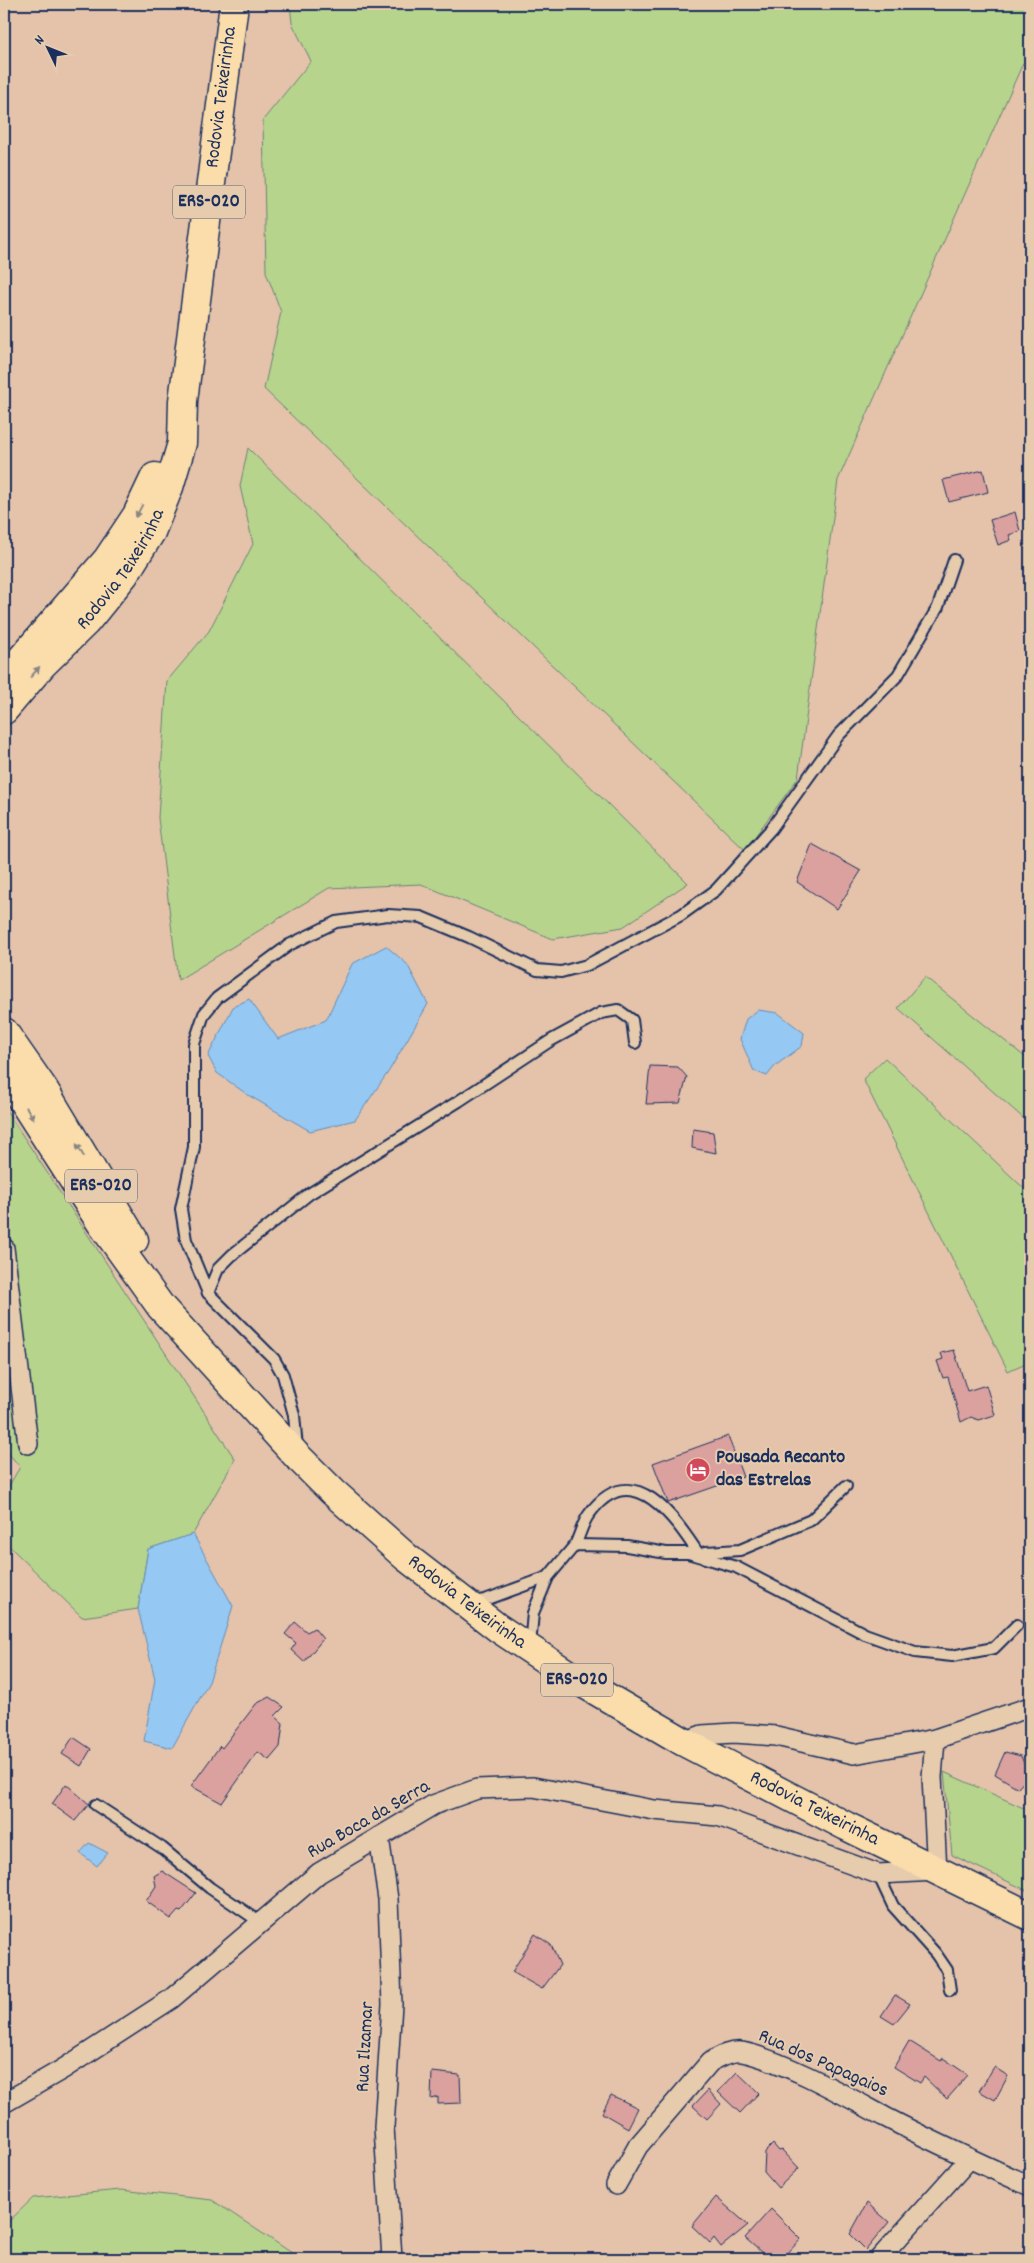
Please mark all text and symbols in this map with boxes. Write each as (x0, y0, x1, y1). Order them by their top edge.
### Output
north arrow (22, 22, 72, 72)
street label: Rodovia Teixeirinha (199, 25, 245, 170)
text: N (30, 31, 50, 50)
road number: ERS-020 (173, 186, 245, 218)
street label: Rodovia Teixeirinha (71, 504, 173, 637)
one-way arrow (135, 504, 143, 518)
one-way arrow (29, 667, 41, 679)
one-way arrow (25, 1106, 35, 1120)
one-way arrow (75, 1144, 84, 1157)
road number: ERS-020 (65, 1170, 137, 1202)
place label: Pousada Recanto das Estrelas (716, 1444, 845, 1495)
hotel icon: Pousada Recanto das Estrelas (685, 1457, 711, 1483)
street label: Rodovia Teixeirinha (401, 1549, 532, 1657)
road number: ERS-020 (541, 1664, 613, 1696)
street label: Rodovia Teixeirinha (744, 1764, 884, 1854)
street label: Rua Boca da Serra (302, 1773, 436, 1867)
street label: Rua Ilzamar (350, 2000, 382, 2093)
street label: Rua dos Papagaios (753, 2023, 893, 2105)

